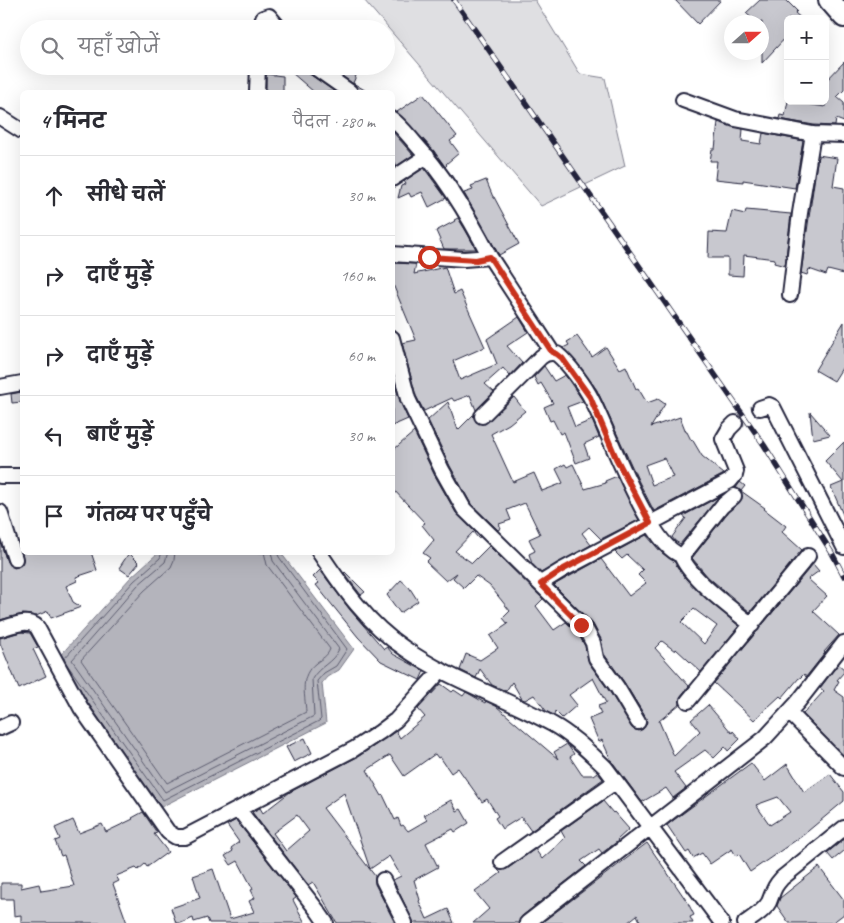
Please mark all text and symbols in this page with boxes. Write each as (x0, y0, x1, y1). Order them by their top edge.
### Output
north arrow (724, 15, 769, 60)
map controls (784, 15, 829, 105)
button: + (784, 15, 829, 60)
search box (20, 20, 395, 75)
icon: search (38, 34, 66, 62)
text: यहाँ खोजें (78, 35, 159, 59)
button: − (784, 60, 829, 105)
text: 4 मिनट (40, 108, 106, 134)
text: पैदल · 280 m (293, 112, 375, 132)
icon: ahead (40, 182, 68, 210)
text: सीधे चलें (87, 183, 165, 207)
text: 30 m (348, 186, 375, 206)
route start (418, 246, 441, 269)
icon: right (40, 262, 68, 290)
text: दाएँ मुड़ें (87, 263, 153, 287)
text: 160 m (341, 266, 375, 286)
icon: right (40, 342, 68, 370)
text: दाएँ मुड़ें (87, 343, 153, 367)
text: 60 m (348, 346, 375, 366)
icon: left (40, 422, 68, 450)
text: बाएँ मुड़ें (87, 423, 153, 447)
text: 30 m (348, 426, 375, 446)
icon: arrive (40, 502, 68, 530)
text: गंतव्य पर पहुँचे (87, 503, 212, 527)
route end (570, 614, 593, 637)

